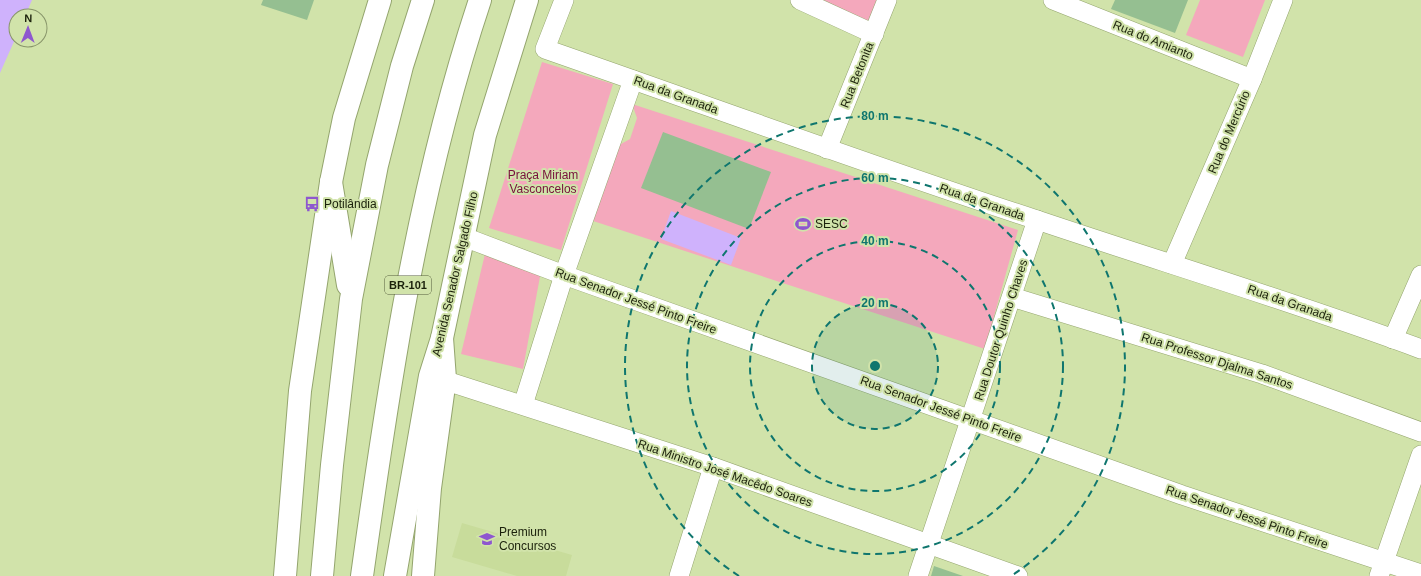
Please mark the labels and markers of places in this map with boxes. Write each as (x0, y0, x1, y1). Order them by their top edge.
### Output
bus stop icon: Potilândia (303, 195, 321, 213)
place label: Potilândia (324, 197, 377, 211)
sports icon: SESC (794, 215, 812, 233)
place label: SESC (815, 217, 848, 231)
centre of rings (868, 359, 882, 373)
place label: Premium Concursos (499, 525, 556, 553)
school or university icon: Premium Concursos (478, 530, 496, 548)

